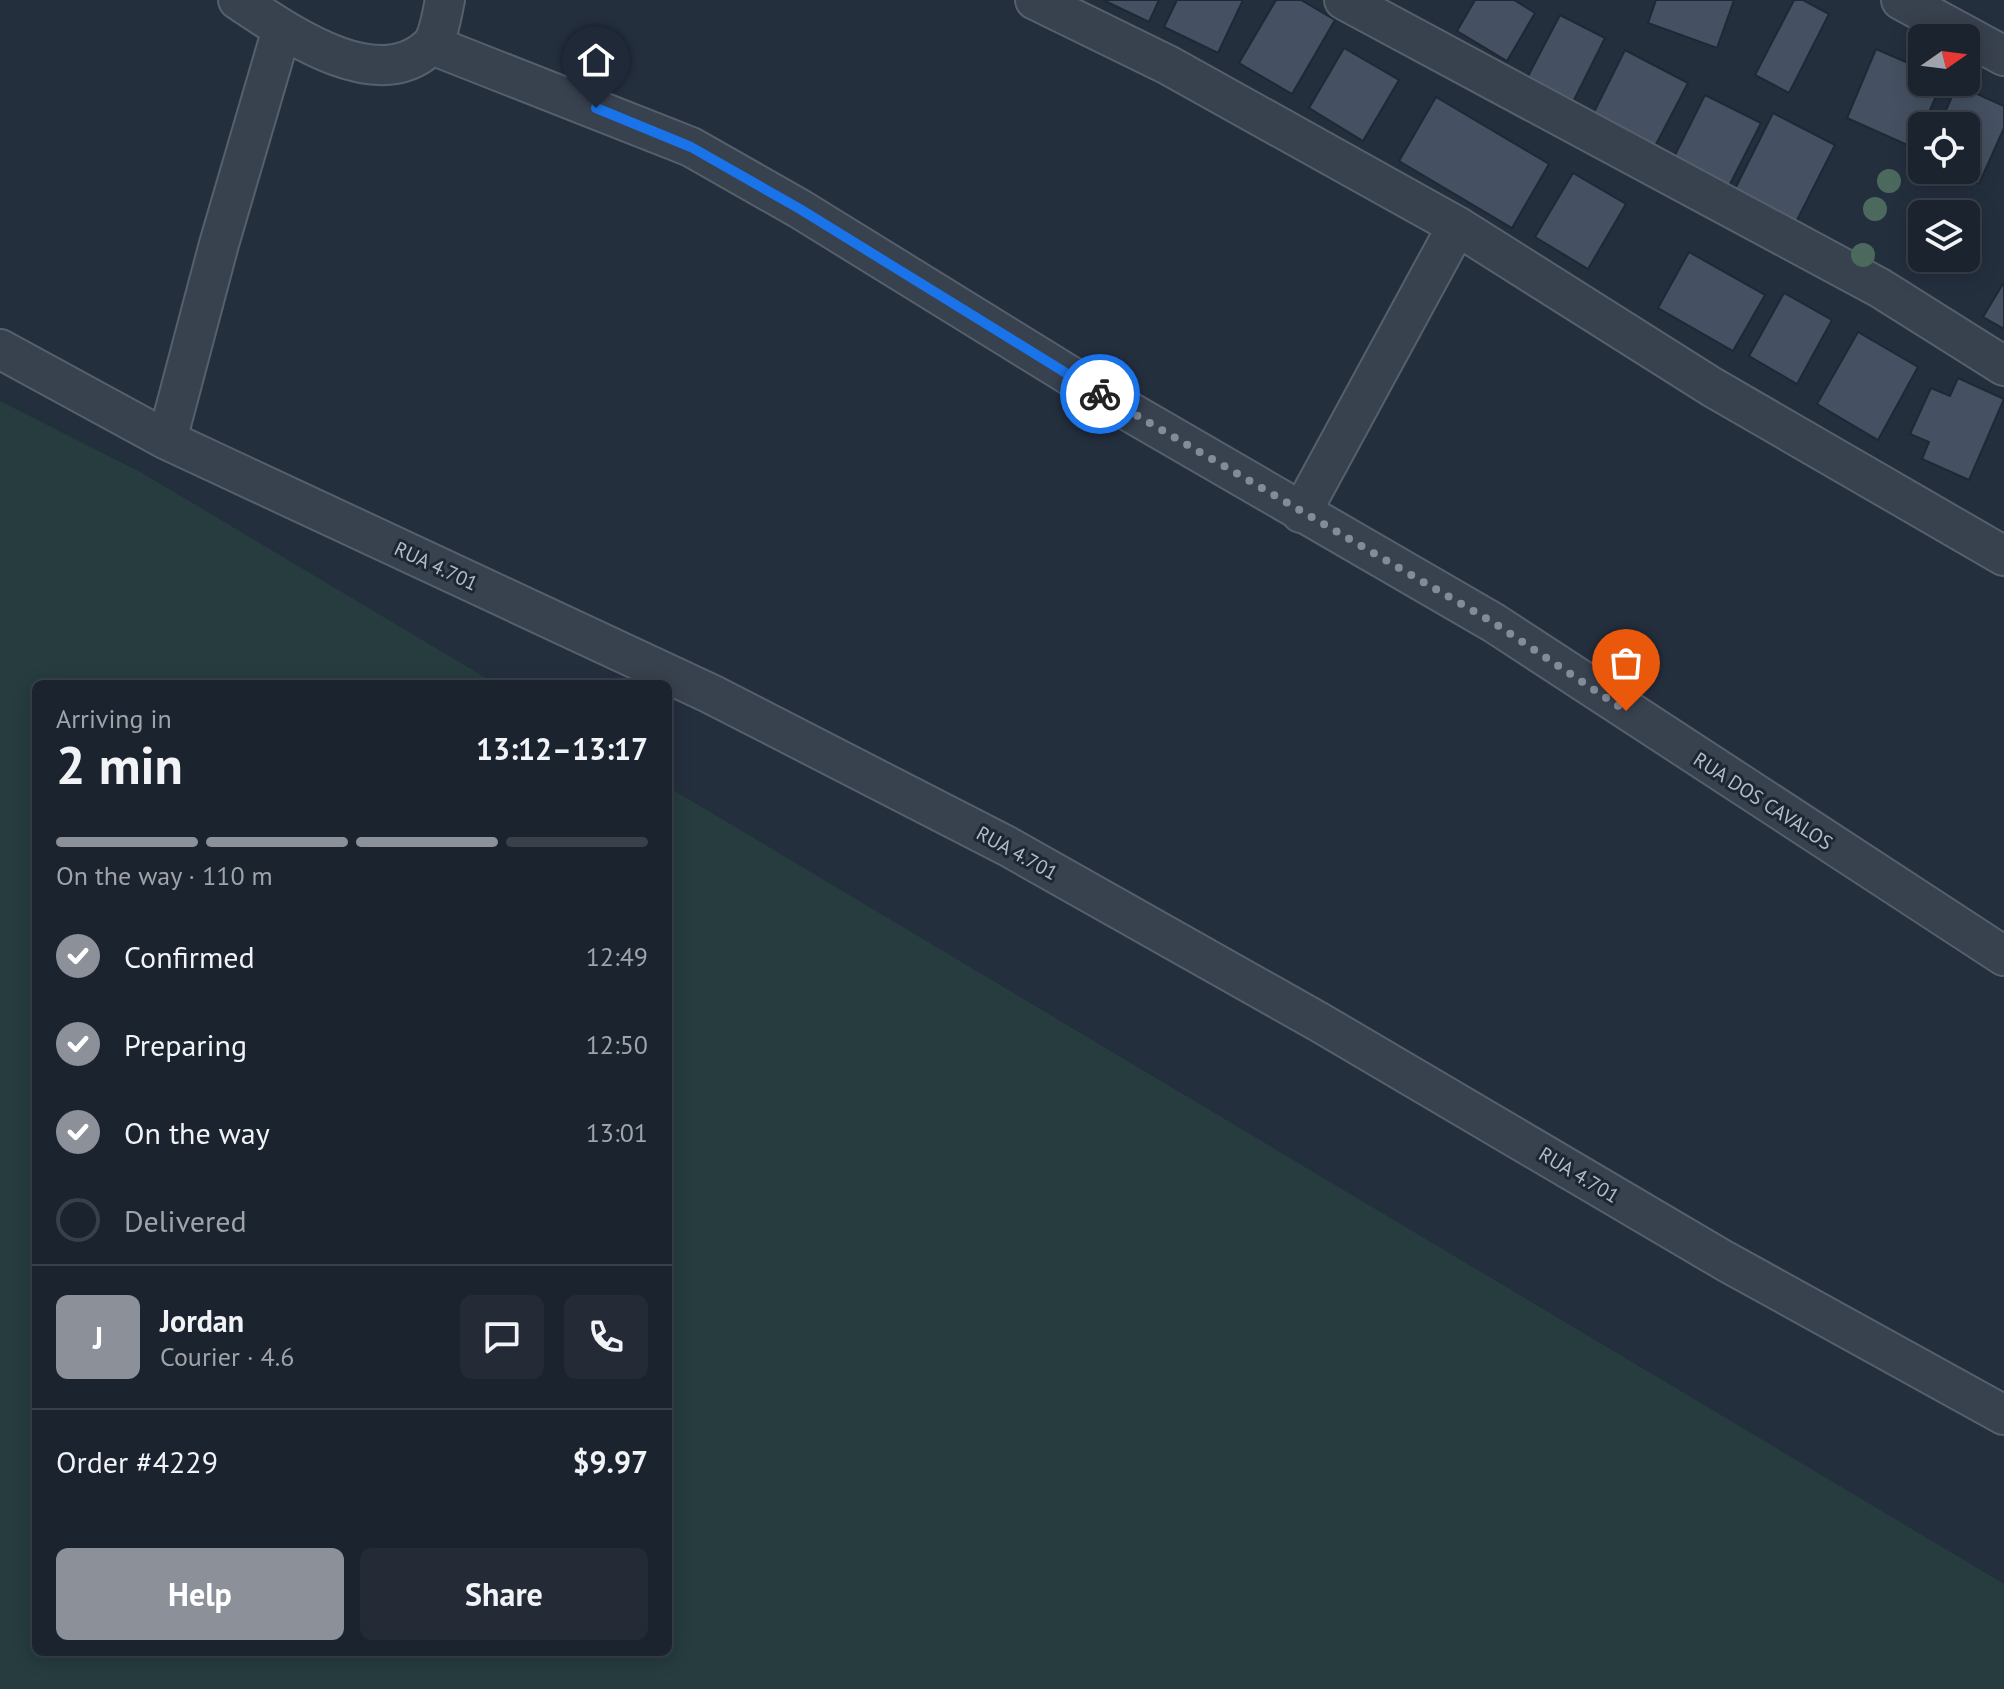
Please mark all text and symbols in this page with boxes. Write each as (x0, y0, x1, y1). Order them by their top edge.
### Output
north arrow (1908, 24, 1980, 96)
map controls (1908, 24, 1980, 272)
pin (562, 26, 630, 108)
icon: home (574, 38, 618, 82)
button: locate (1908, 112, 1980, 184)
button: layers (1908, 200, 1980, 272)
courier (1060, 354, 1140, 434)
icon: bike (1078, 372, 1122, 416)
street label: RUA 4.701 (390, 535, 482, 597)
pin (1592, 629, 1660, 711)
icon: bag (1604, 641, 1648, 685)
text: Arriving in (56, 702, 172, 735)
text: 13:12–13:17 (476, 729, 648, 768)
text: 2 min (56, 731, 183, 798)
street label: RUA DOS CAVALOS (1688, 746, 1838, 856)
street label: RUA 4.701 (972, 820, 1062, 886)
text: On the way · 110 m (56, 859, 273, 892)
icon: check (56, 934, 100, 978)
text: Confirmed (124, 937, 255, 976)
text: 12:49 (586, 940, 648, 973)
icon: check (56, 1022, 100, 1066)
text: Preparing (124, 1025, 247, 1064)
text: 12:50 (586, 1028, 648, 1061)
icon: check (56, 1110, 100, 1154)
text: On the way (124, 1113, 270, 1152)
text: 13:01 (586, 1116, 648, 1149)
street label: RUA 4.701 (1534, 1141, 1624, 1209)
text: Delivered (124, 1201, 247, 1240)
button: chat (460, 1295, 544, 1379)
button: phone (564, 1295, 648, 1379)
text: Jordan (160, 1301, 244, 1340)
text: J (93, 1318, 103, 1357)
text: Courier · 4.6 (160, 1340, 294, 1373)
text: Order #4229 (56, 1442, 218, 1481)
text: $9.97 (573, 1442, 648, 1481)
button: Help (56, 1548, 344, 1640)
button: Share (360, 1548, 648, 1640)

